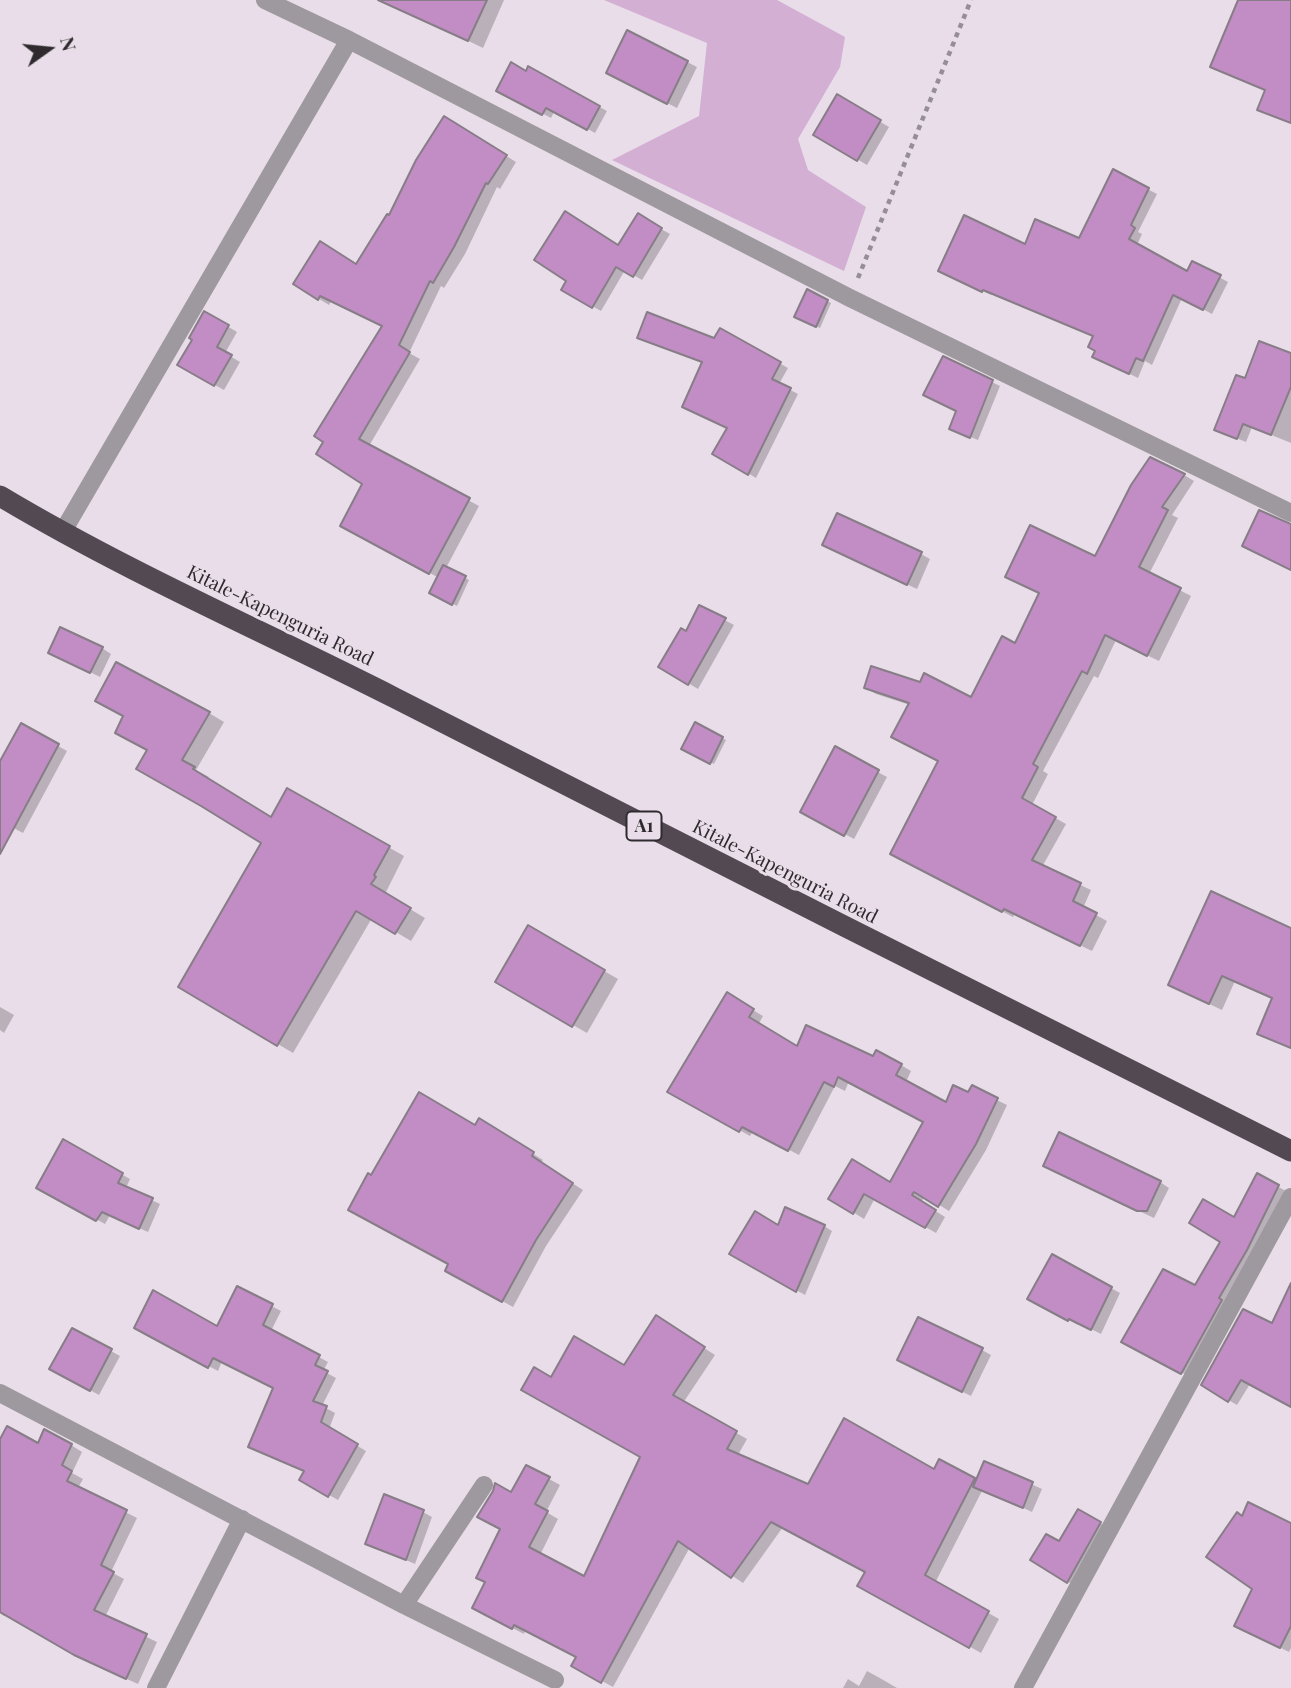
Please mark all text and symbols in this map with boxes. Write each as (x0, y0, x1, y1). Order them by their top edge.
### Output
north arrow (14, 14, 84, 84)
text: N (55, 34, 84, 54)
street label: Kitale-Kapenguria Road (183, 561, 377, 671)
road number: A1 (626, 812, 662, 840)
street label: Kitale-Kapenguria Road (689, 815, 881, 929)

